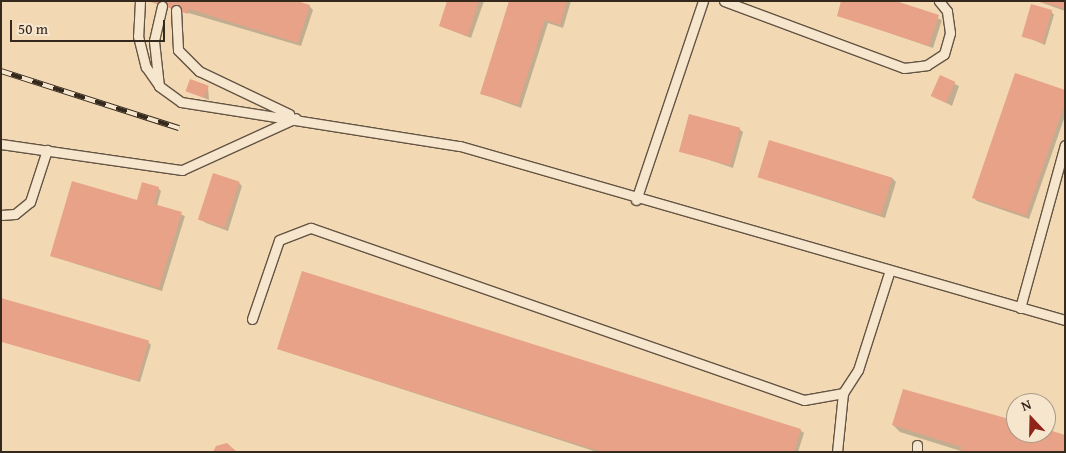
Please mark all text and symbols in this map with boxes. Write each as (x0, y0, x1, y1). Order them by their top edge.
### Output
scale bar (12, 10, 168, 42)
text: 50 m (18, 18, 48, 39)
north arrow (1006, 393, 1056, 443)
text: N (1018, 394, 1034, 416)

